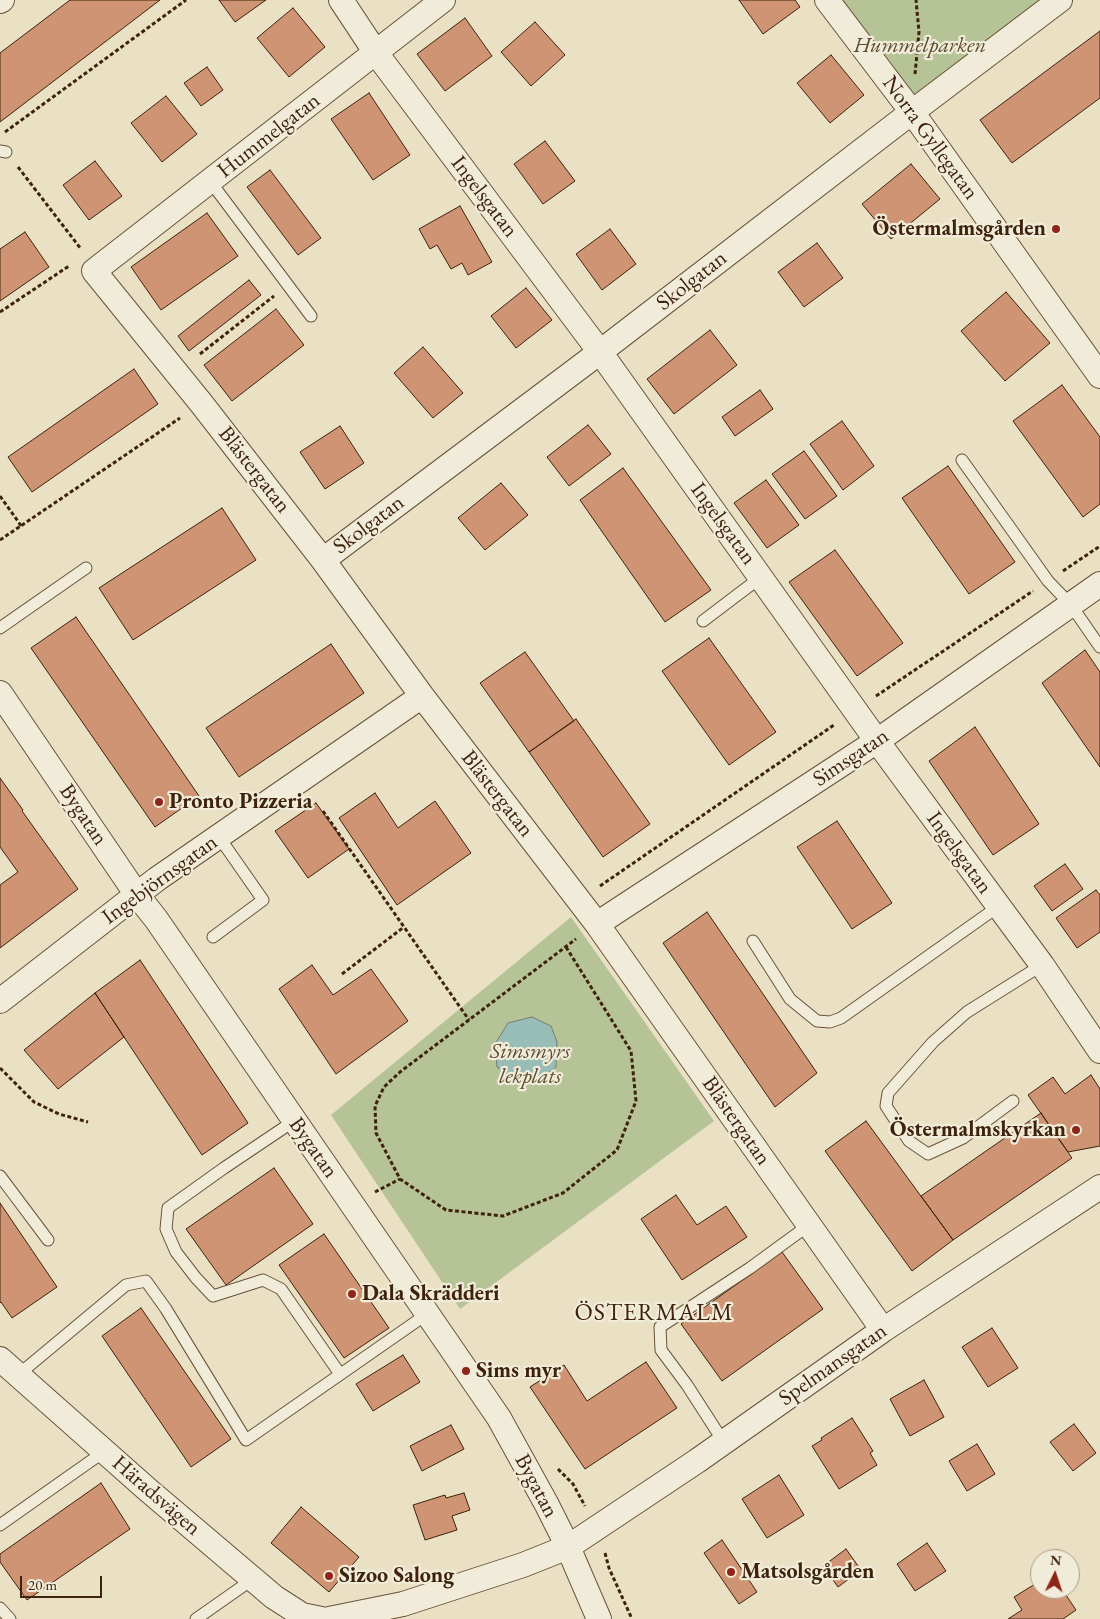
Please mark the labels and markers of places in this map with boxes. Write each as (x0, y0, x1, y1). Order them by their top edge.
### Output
place label: Östermalmsgården (873, 216, 1046, 242)
marker: Östermalmsgården (1050, 223, 1062, 235)
place label: Pronto Pizzeria (169, 789, 312, 815)
marker: Pronto Pizzeria (153, 796, 165, 808)
place label: Östermalmskyrkan (890, 1117, 1066, 1143)
marker: Östermalmskyrkan (1070, 1124, 1082, 1136)
place label: Dala Skrädderi (362, 1281, 500, 1307)
marker: Dala Skrädderi (346, 1288, 358, 1300)
place label: Sims myr (476, 1358, 561, 1384)
marker: Sims myr (460, 1365, 472, 1377)
place label: Matsolsgården (741, 1559, 874, 1585)
place label: Sizoo Salong (339, 1563, 454, 1589)
marker: Matsolsgården (725, 1566, 737, 1578)
marker: Sizoo Salong (323, 1570, 335, 1582)

